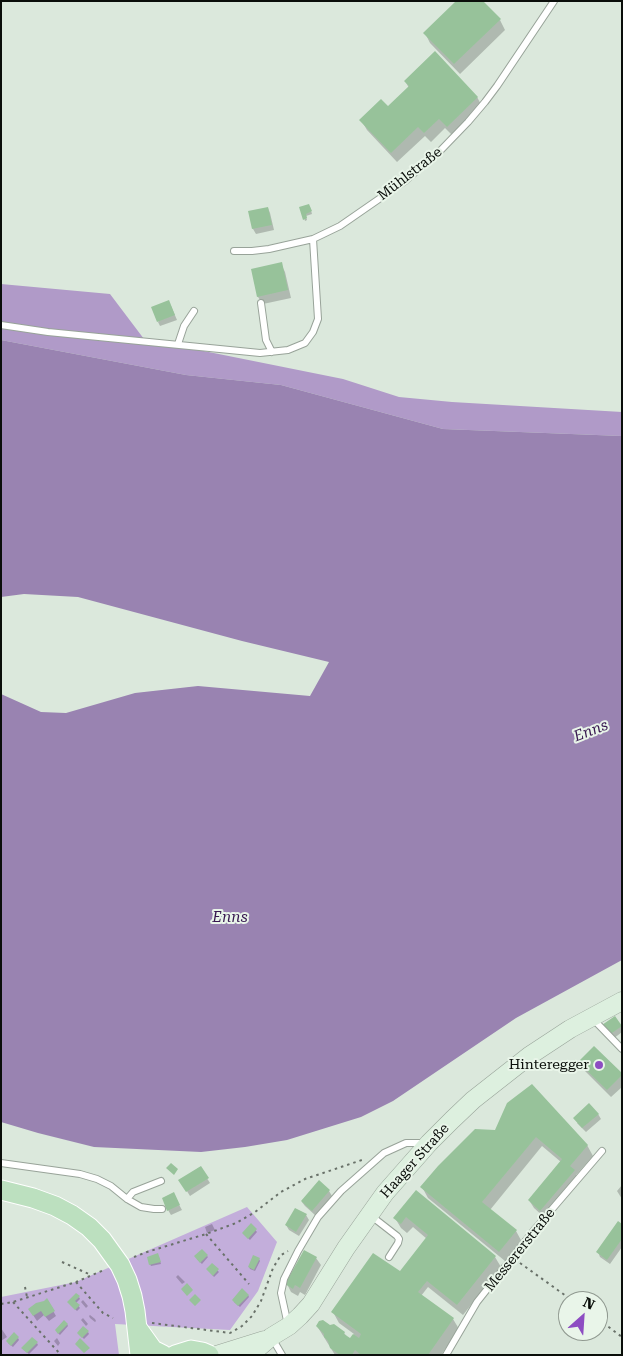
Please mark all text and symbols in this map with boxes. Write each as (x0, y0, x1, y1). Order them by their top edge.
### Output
street label: Mühlstraße (375, 144, 445, 204)
water label: Enns (571, 716, 611, 746)
water label: Enns (212, 909, 248, 927)
place label: Hinteregger (509, 1057, 589, 1073)
marker: Hinteregger (593, 1059, 605, 1071)
street label: Haager Straße (377, 1120, 453, 1202)
street label: Messererstraße (481, 1205, 559, 1295)
north arrow (558, 1291, 608, 1341)
text: N (581, 1294, 597, 1313)

